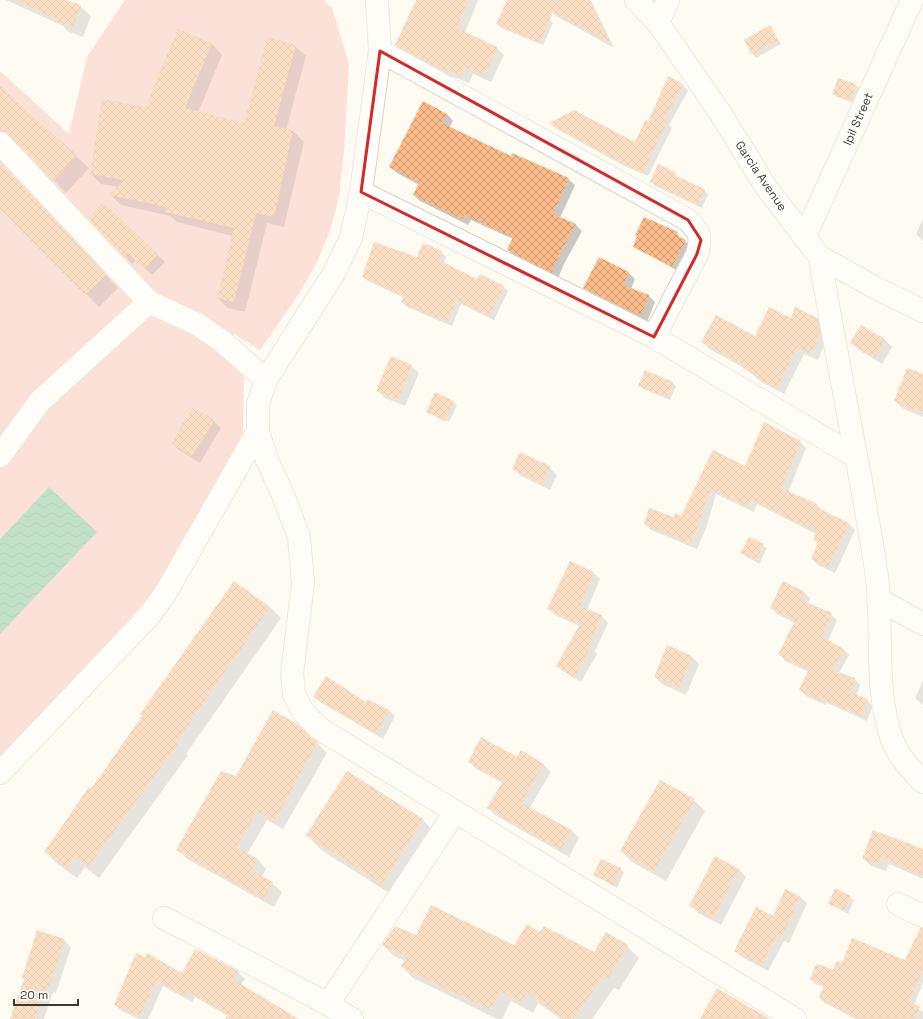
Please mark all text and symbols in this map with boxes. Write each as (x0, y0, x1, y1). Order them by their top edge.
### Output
street label: Ipil Street (839, 90, 877, 148)
street label: Garcia Avenue (732, 138, 790, 214)
scale bar (14, 981, 78, 1007)
text: 20 m (20, 987, 48, 1003)

